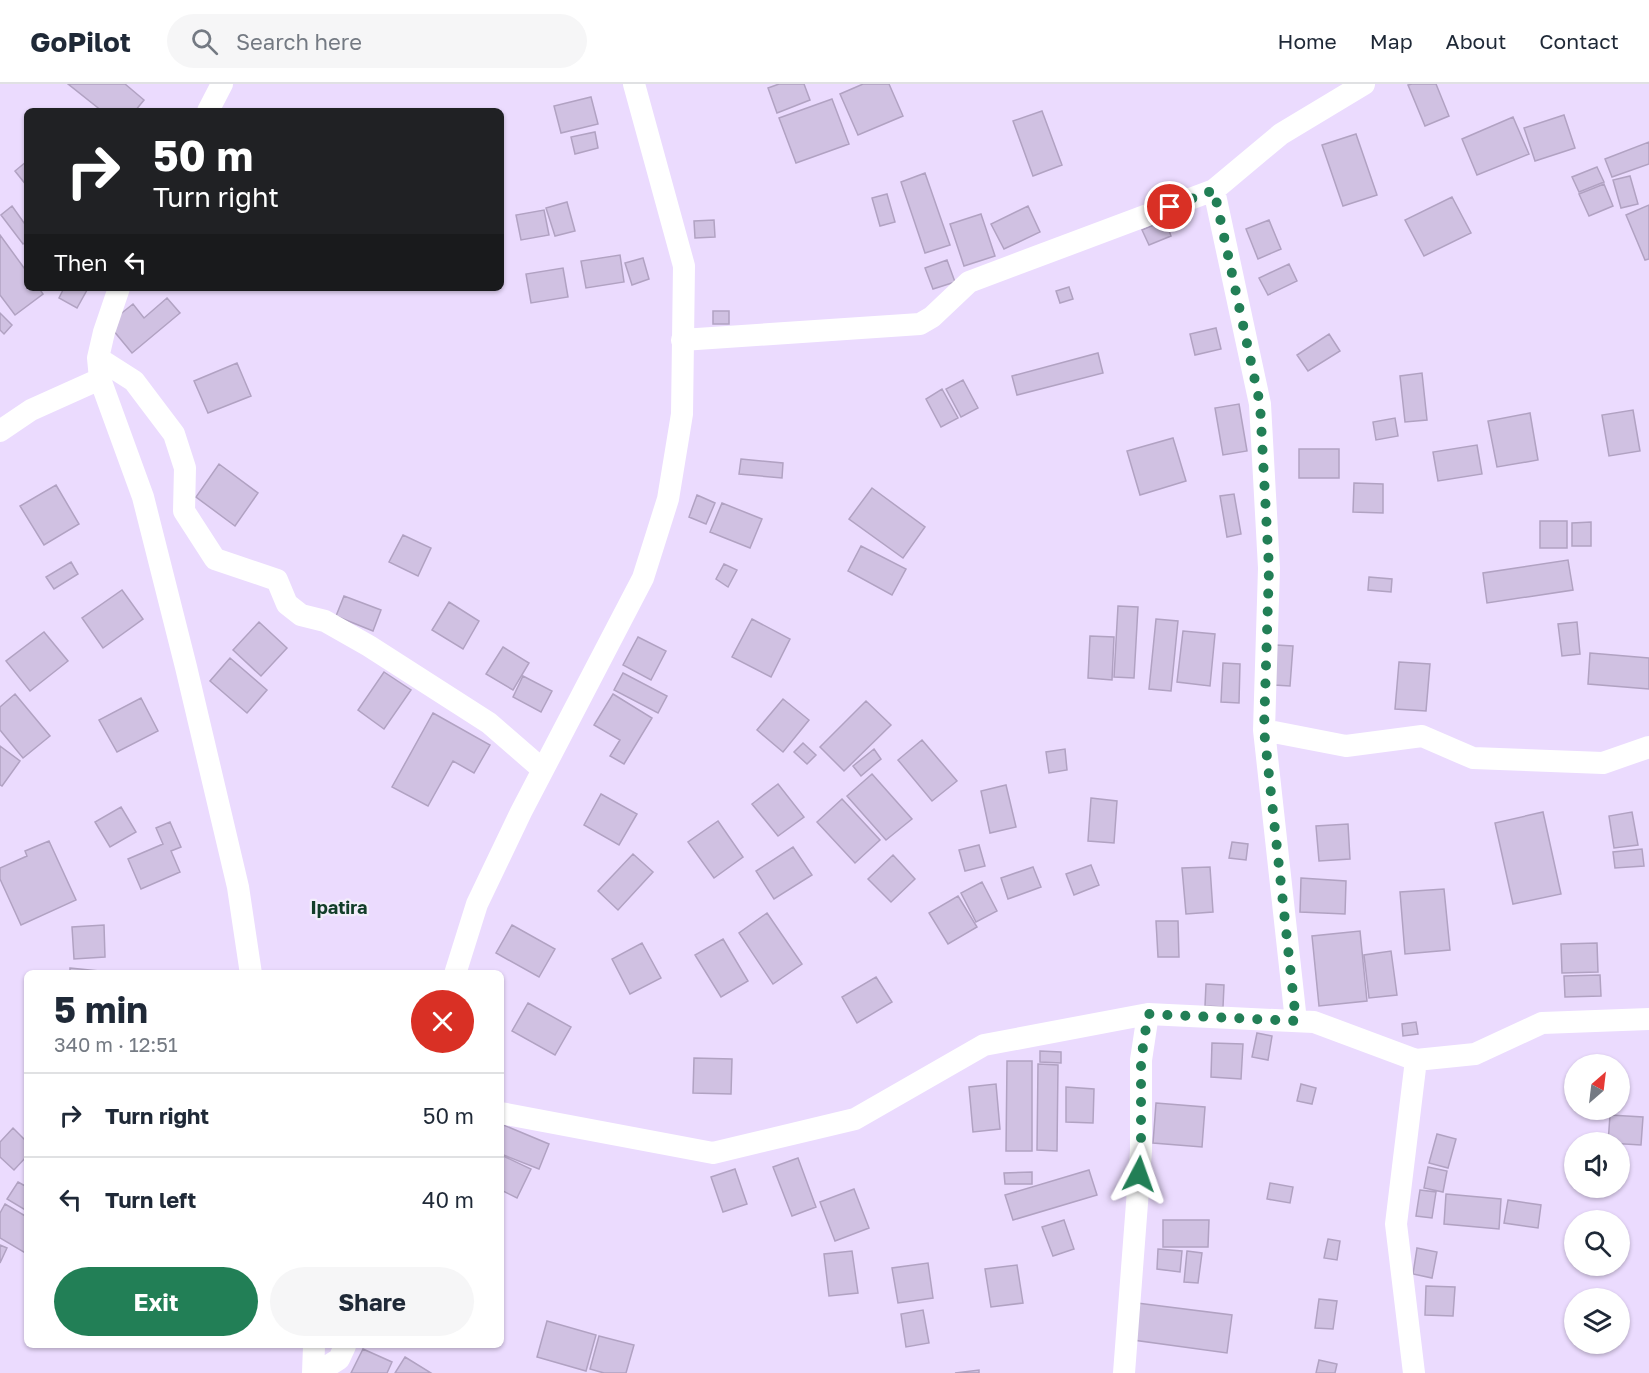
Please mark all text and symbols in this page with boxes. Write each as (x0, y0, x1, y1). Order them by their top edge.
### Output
search box (167, 14, 587, 68)
text: GoPilot (30, 25, 131, 58)
icon: search (188, 25, 221, 58)
text: Search here (236, 28, 362, 55)
text: Home (1277, 28, 1337, 54)
text: Map (1370, 28, 1413, 54)
text: About (1446, 28, 1506, 54)
text: Contact (1539, 28, 1619, 54)
text: 50 m (153, 130, 253, 180)
icon: right (54, 132, 132, 210)
text: Turn right (153, 181, 279, 213)
pin (1144, 181, 1195, 232)
icon: arrive (1153, 190, 1186, 223)
icon: left (119, 246, 152, 279)
text: Then (54, 249, 107, 276)
district label: Ipatira (311, 896, 367, 918)
text: 5 min (54, 988, 148, 1031)
button: close (411, 990, 474, 1053)
text: 340 m · 12:51 (54, 1032, 178, 1056)
north arrow (1564, 1054, 1630, 1120)
map controls (1564, 1054, 1630, 1354)
icon: right (54, 1099, 87, 1132)
text: Turn right (105, 1102, 209, 1129)
text: 50 m (423, 1102, 474, 1129)
button: sound (1564, 1132, 1630, 1198)
position arrow (1107, 1142, 1171, 1206)
icon: left (54, 1183, 87, 1216)
text: Turn left (105, 1186, 196, 1213)
text: 40 m (422, 1186, 474, 1213)
button: search (1564, 1210, 1630, 1276)
button: Exit (54, 1267, 258, 1336)
button: Share (270, 1267, 474, 1336)
button: layers (1564, 1288, 1630, 1354)

